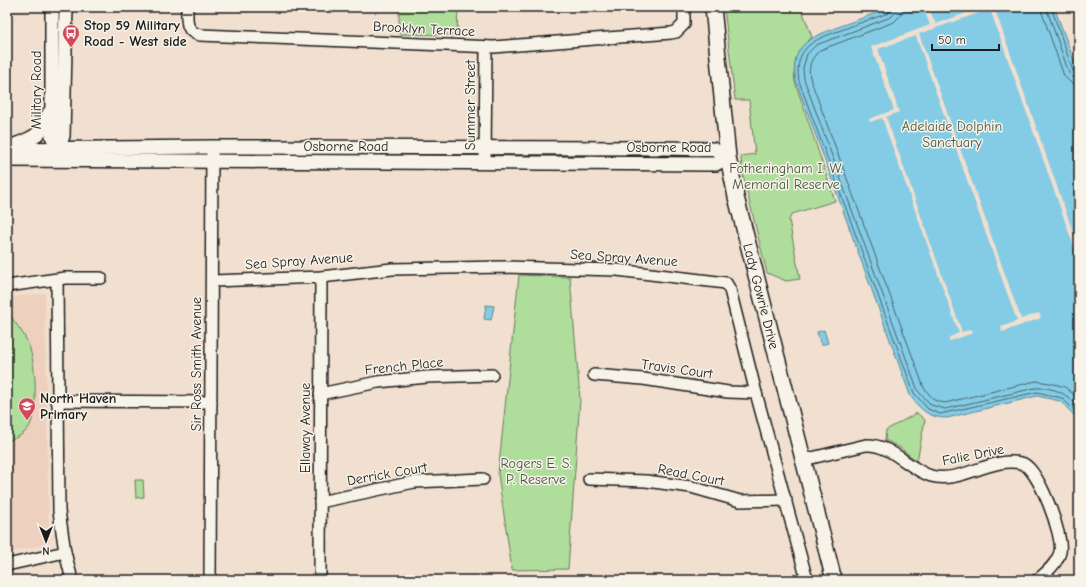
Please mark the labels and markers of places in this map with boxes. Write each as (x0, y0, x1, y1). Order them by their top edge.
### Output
place label: Stop 59 Military Road - West side (84, 17, 187, 50)
bus stop icon: Stop 59 Military Road - West side (61, 23, 81, 48)
place label: North Haven Primary (40, 390, 116, 423)
school or university icon: North Haven Primary (17, 396, 37, 421)

